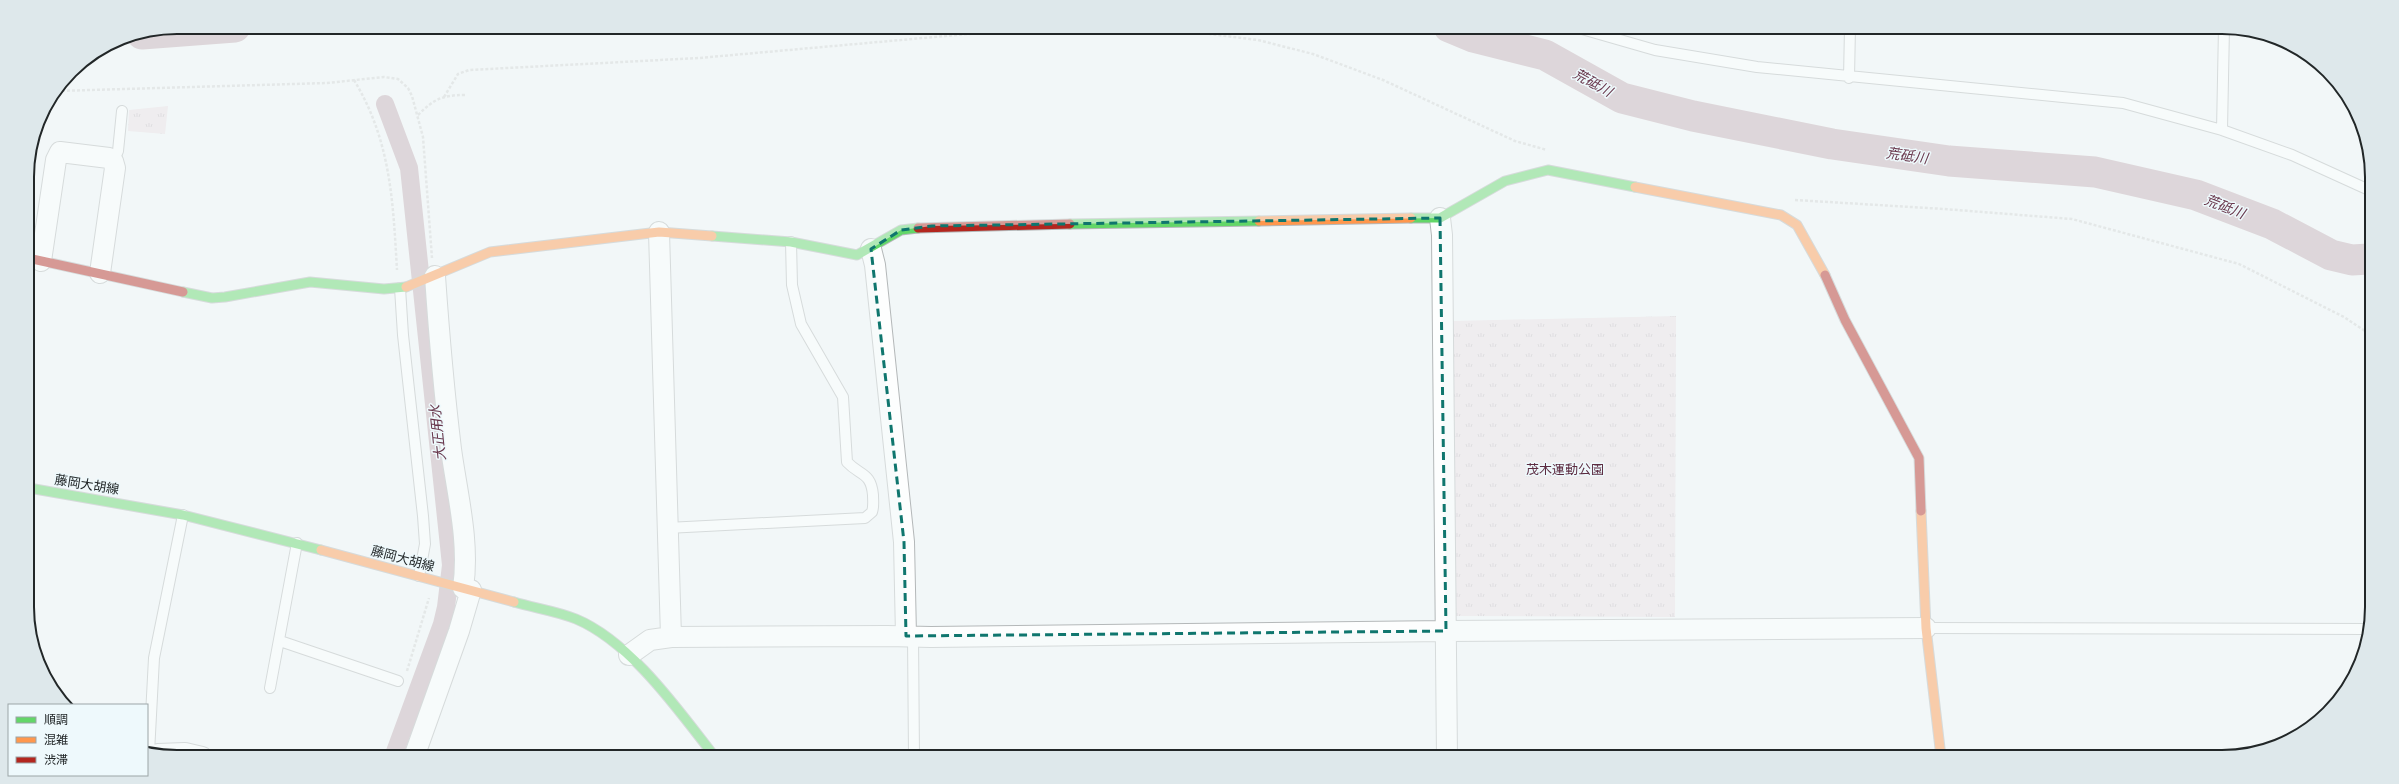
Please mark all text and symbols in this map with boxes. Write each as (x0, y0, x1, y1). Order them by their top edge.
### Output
water label: 荒砥川 (1571, 64, 1617, 101)
water label: 荒砥川 (1885, 144, 1931, 167)
water label: 荒砥川 (2202, 191, 2250, 222)
water label: 大正用水 (425, 402, 448, 462)
park label: 茂木運動公園 (1526, 461, 1604, 477)
street label: 藤岡大胡線 (54, 471, 120, 497)
street label: 藤岡大胡線 (370, 542, 436, 574)
legend (8, 704, 148, 776)
text: 順調 (44, 712, 68, 726)
text: 混雑 (44, 732, 68, 746)
text: 渋滞 (44, 752, 68, 766)

